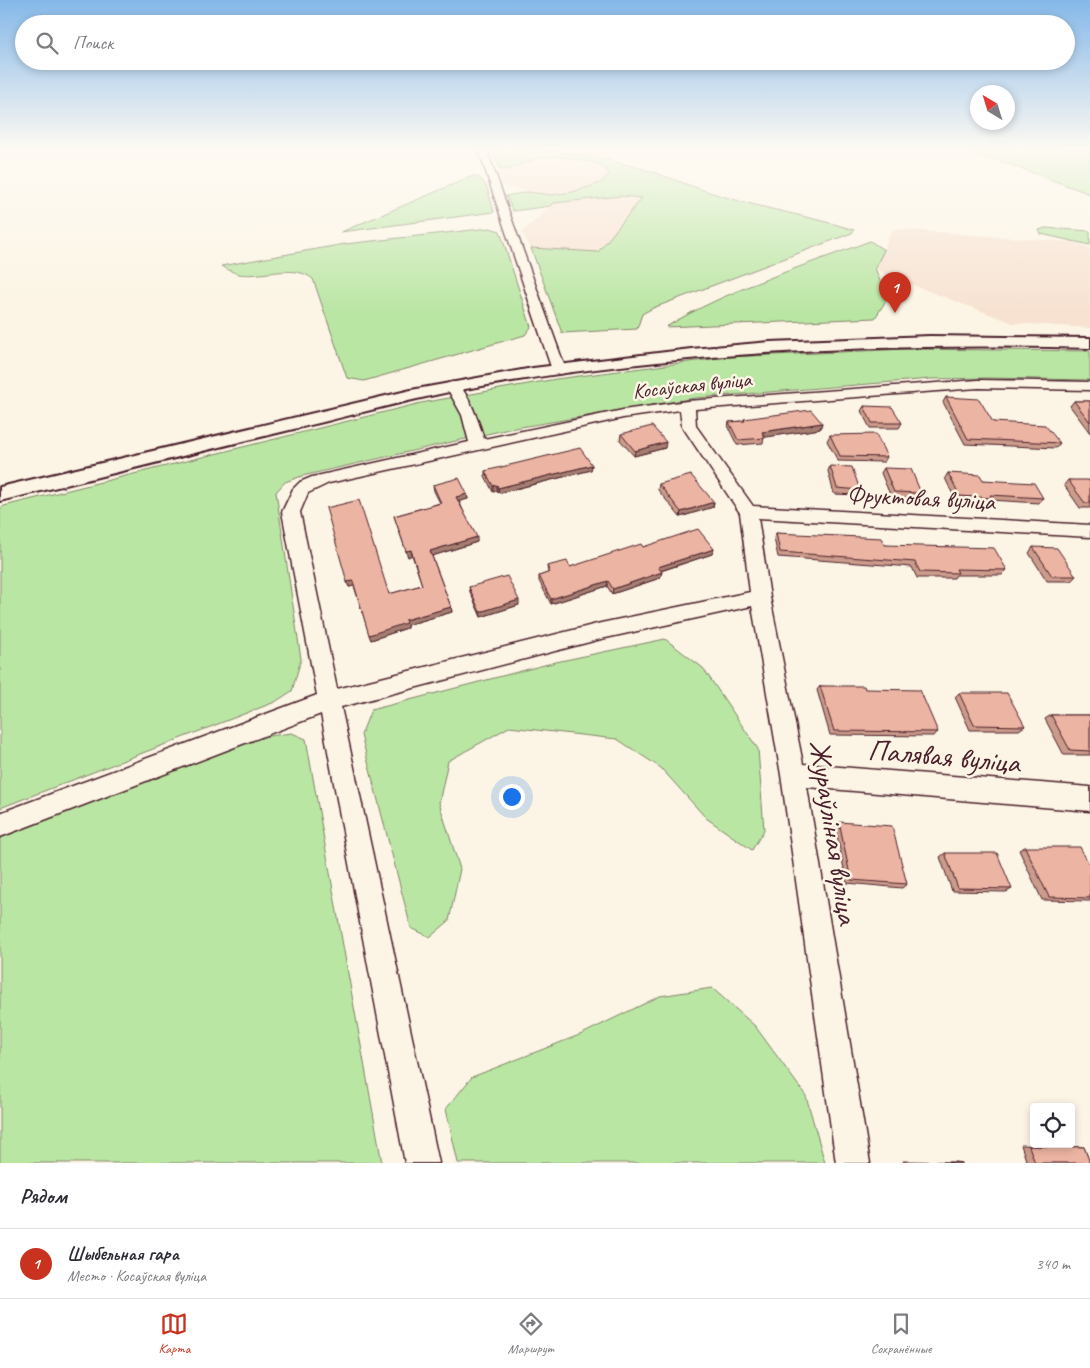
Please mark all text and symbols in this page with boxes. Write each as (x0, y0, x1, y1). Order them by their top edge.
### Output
search box (15, 15, 1075, 70)
icon: search (33, 29, 61, 57)
text: Поиск (73, 31, 113, 55)
north arrow (970, 85, 1015, 130)
pin: 1 (879, 272, 911, 313)
street label: Косаўская вуліца (631, 366, 754, 404)
street label: Фруктовая вуліца (846, 478, 998, 518)
street label: Палявая вуліца (866, 730, 1023, 782)
street label: Жураўліная вуліца (801, 737, 868, 929)
your location (499, 784, 525, 810)
map controls (1030, 1103, 1075, 1148)
button: locate (1030, 1103, 1075, 1148)
text: Рядом (20, 1183, 67, 1209)
text: Шыбельная гара (67, 1242, 179, 1266)
text: 1 (32, 1254, 40, 1274)
text: 340 m (1036, 1254, 1070, 1274)
text: Место · Косаўская вуліца (67, 1266, 206, 1286)
tab: Карта (158, 1310, 191, 1357)
tab: Маршрут (507, 1310, 554, 1357)
tab: Сохранённые (871, 1310, 931, 1357)

